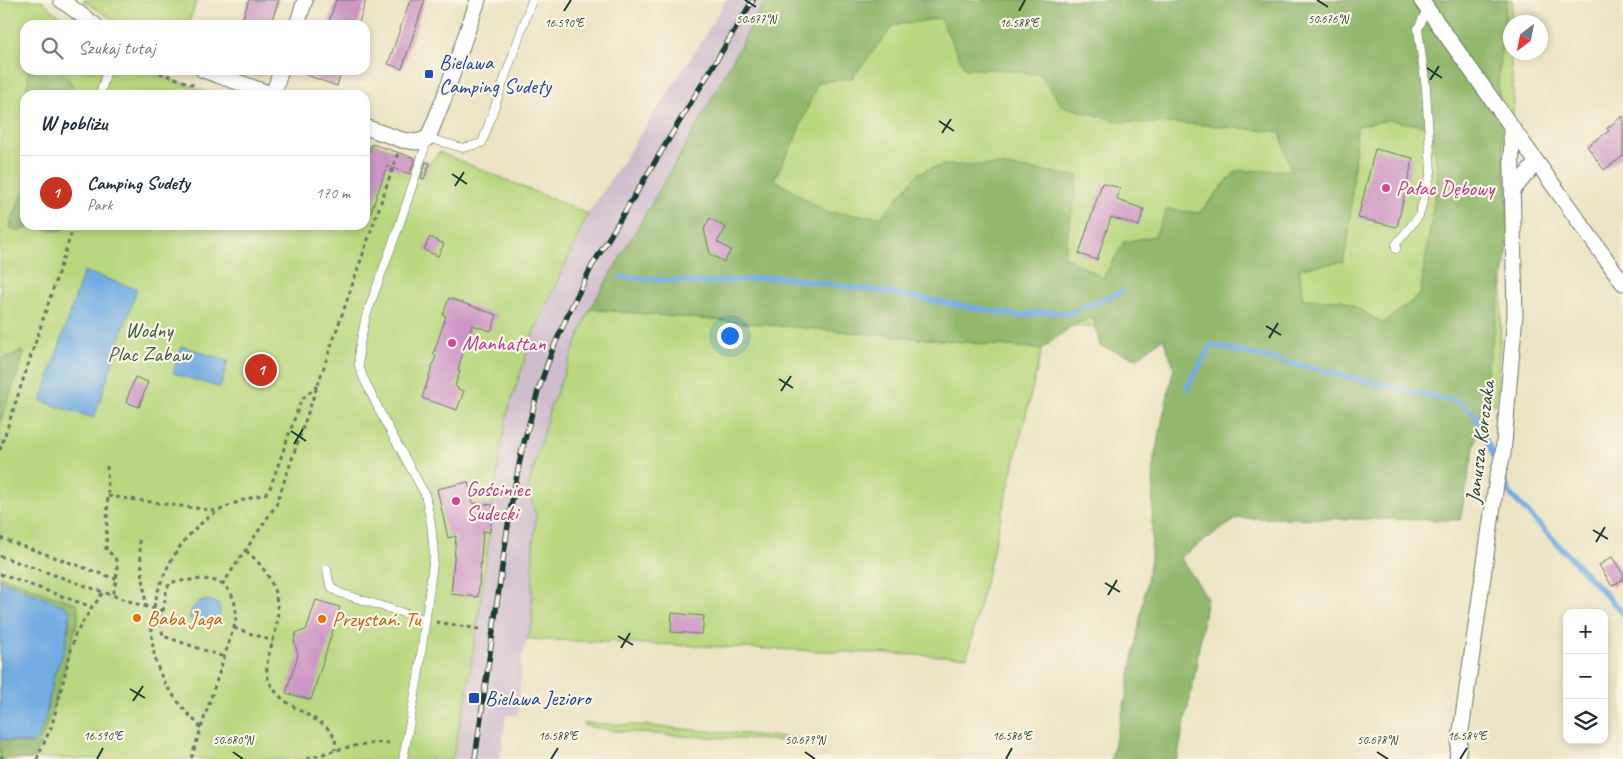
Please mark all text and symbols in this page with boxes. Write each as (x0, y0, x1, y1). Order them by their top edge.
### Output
text: 50.677°N (736, 11, 778, 27)
text: 50.676°N (1308, 11, 1350, 27)
text: 16.590°E (544, 15, 585, 31)
text: 16.588°E (999, 15, 1040, 31)
north arrow (1503, 15, 1548, 60)
search box (20, 20, 370, 75)
icon: search (38, 34, 66, 62)
text: Szukaj tutaj (78, 36, 155, 60)
place label: Bielawa Camping Sudety (439, 49, 553, 99)
marker: Bielawa Camping Sudety (423, 68, 435, 80)
text: W pobliżu (40, 110, 107, 136)
text: Camping Sudety (87, 171, 190, 195)
place label: Pałac Dębowy (1396, 175, 1496, 201)
marker: Pałac Dębowy (1380, 182, 1392, 194)
text: 1 (52, 183, 60, 203)
text: 170 m (316, 183, 350, 203)
text: Park (87, 195, 112, 215)
park label: Wodny Plac Zabaw (107, 317, 193, 367)
your location (717, 323, 743, 349)
place label: Manhattan (462, 330, 546, 356)
marker: Manhattan (446, 337, 458, 349)
pin: 1 (245, 351, 277, 389)
street label: Janusza Korczaka (1459, 377, 1501, 506)
place label: Gościniec Sudecki (466, 476, 531, 526)
marker: Gościniec Sudecki (450, 495, 462, 507)
place label: Baba Jaga (147, 605, 223, 631)
place label: Przystań. Tu (332, 606, 422, 632)
map controls (1563, 609, 1608, 744)
button: + (1563, 609, 1608, 654)
marker: Baba Jaga (131, 612, 143, 624)
marker: Przystań. Tu (316, 613, 328, 625)
button: − (1563, 654, 1608, 699)
place label: Bielawa Jezioro (485, 685, 593, 711)
marker: Bielawa Jezioro (467, 691, 481, 705)
button: layers (1563, 699, 1608, 744)
text: 16.590°E (83, 728, 124, 744)
text: 16.588°E (538, 728, 579, 744)
text: 16.586°E (992, 728, 1033, 744)
text: 16.584°E (1447, 728, 1488, 744)
text: 50.680°N (213, 732, 255, 748)
text: 50.679°N (785, 732, 827, 748)
text: 50.678°N (1357, 732, 1399, 748)

